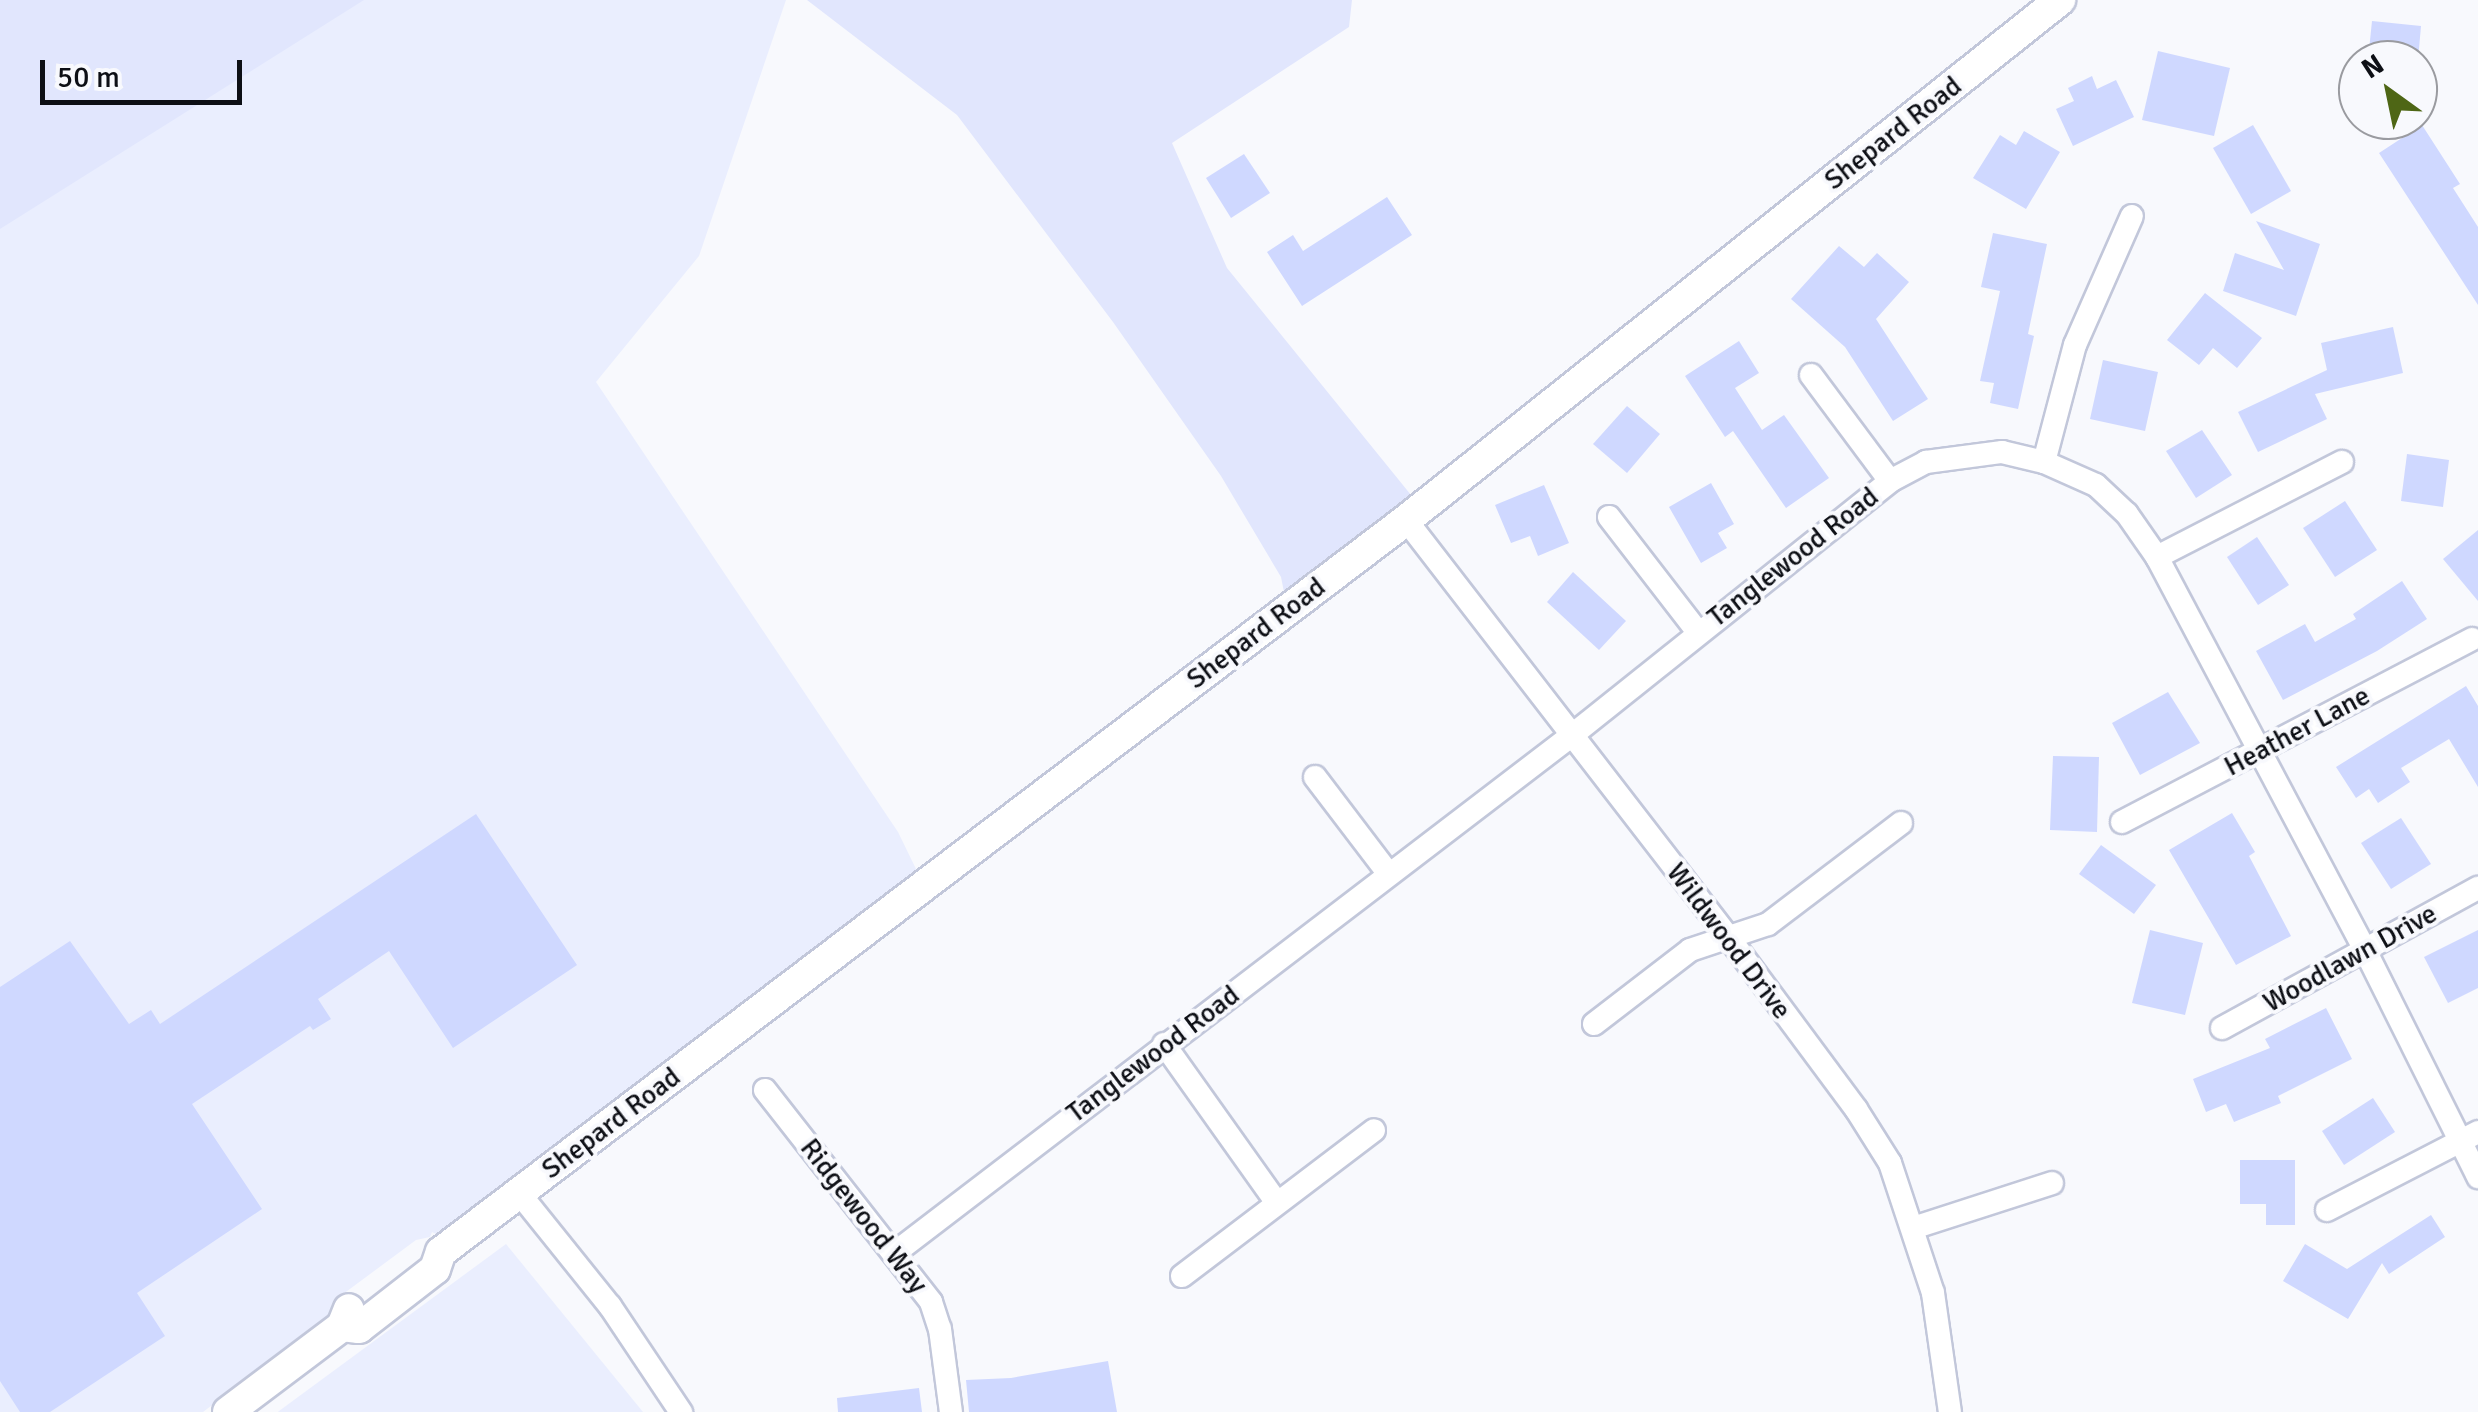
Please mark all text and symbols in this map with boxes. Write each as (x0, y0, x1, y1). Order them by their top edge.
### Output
scale bar (45, 40, 248, 102)
north arrow (2338, 40, 2438, 140)
text: N (2355, 47, 2390, 86)
text: 50 m (57, 59, 120, 96)
street label: Shepard Road (1818, 69, 1968, 197)
street label: Tanglewood Road (1701, 480, 1885, 634)
street label: Shepard Road (1180, 570, 1332, 696)
street label: Heather Lane (2218, 679, 2376, 783)
street label: Wildwood Drive (1659, 856, 1799, 1026)
street label: Woodlawn Drive (2257, 896, 2443, 1020)
street label: Tanglewood Road (1060, 978, 1246, 1130)
street label: Shepard Road (535, 1060, 687, 1186)
street label: Ridgewood Way (793, 1132, 935, 1300)

